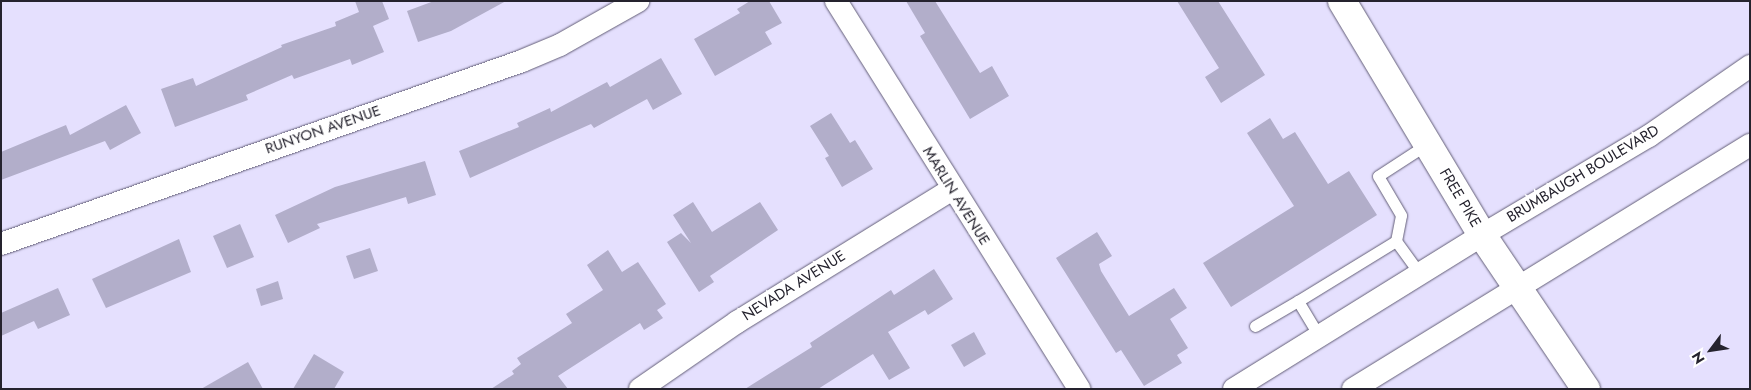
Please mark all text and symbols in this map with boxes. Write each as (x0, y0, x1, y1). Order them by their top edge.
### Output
street label: RUNYON AVENUE (263, 102, 383, 158)
street label: BRUMBAUGH BOULEVARD (1504, 121, 1662, 227)
street label: MARLIN AVENUE (918, 143, 994, 249)
street label: FREE PIKE (1435, 165, 1485, 231)
street label: NEVADA AVENUE (739, 247, 849, 325)
north arrow (1686, 325, 1736, 375)
text: N (1687, 348, 1710, 368)

